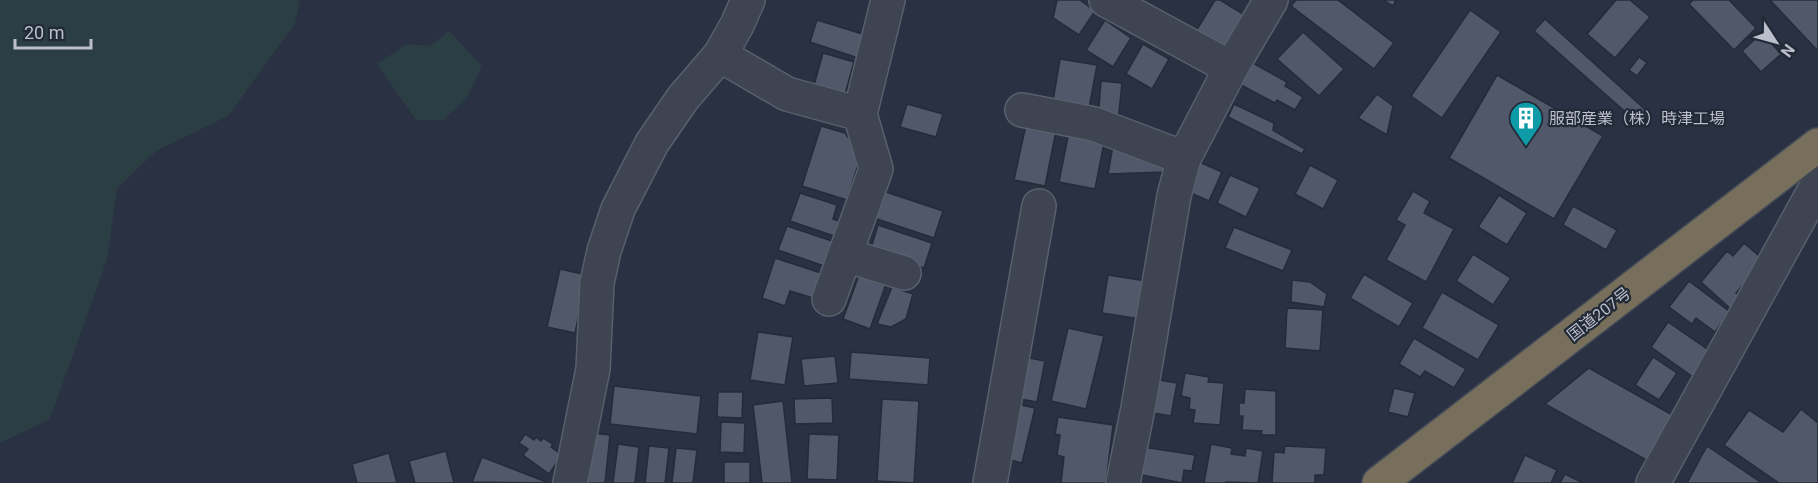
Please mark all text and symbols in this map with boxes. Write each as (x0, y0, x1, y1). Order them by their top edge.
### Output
scale bar (15, 12, 92, 50)
north arrow (1746, 12, 1806, 72)
text: 20 m (24, 22, 64, 43)
text: N (1777, 40, 1799, 61)
building icon: 服部産業（株）時津工場 (1508, 100, 1544, 147)
place label: 服部産業（株）時津工場 (1549, 109, 1725, 128)
street label: 国道207号 (1564, 283, 1634, 345)

